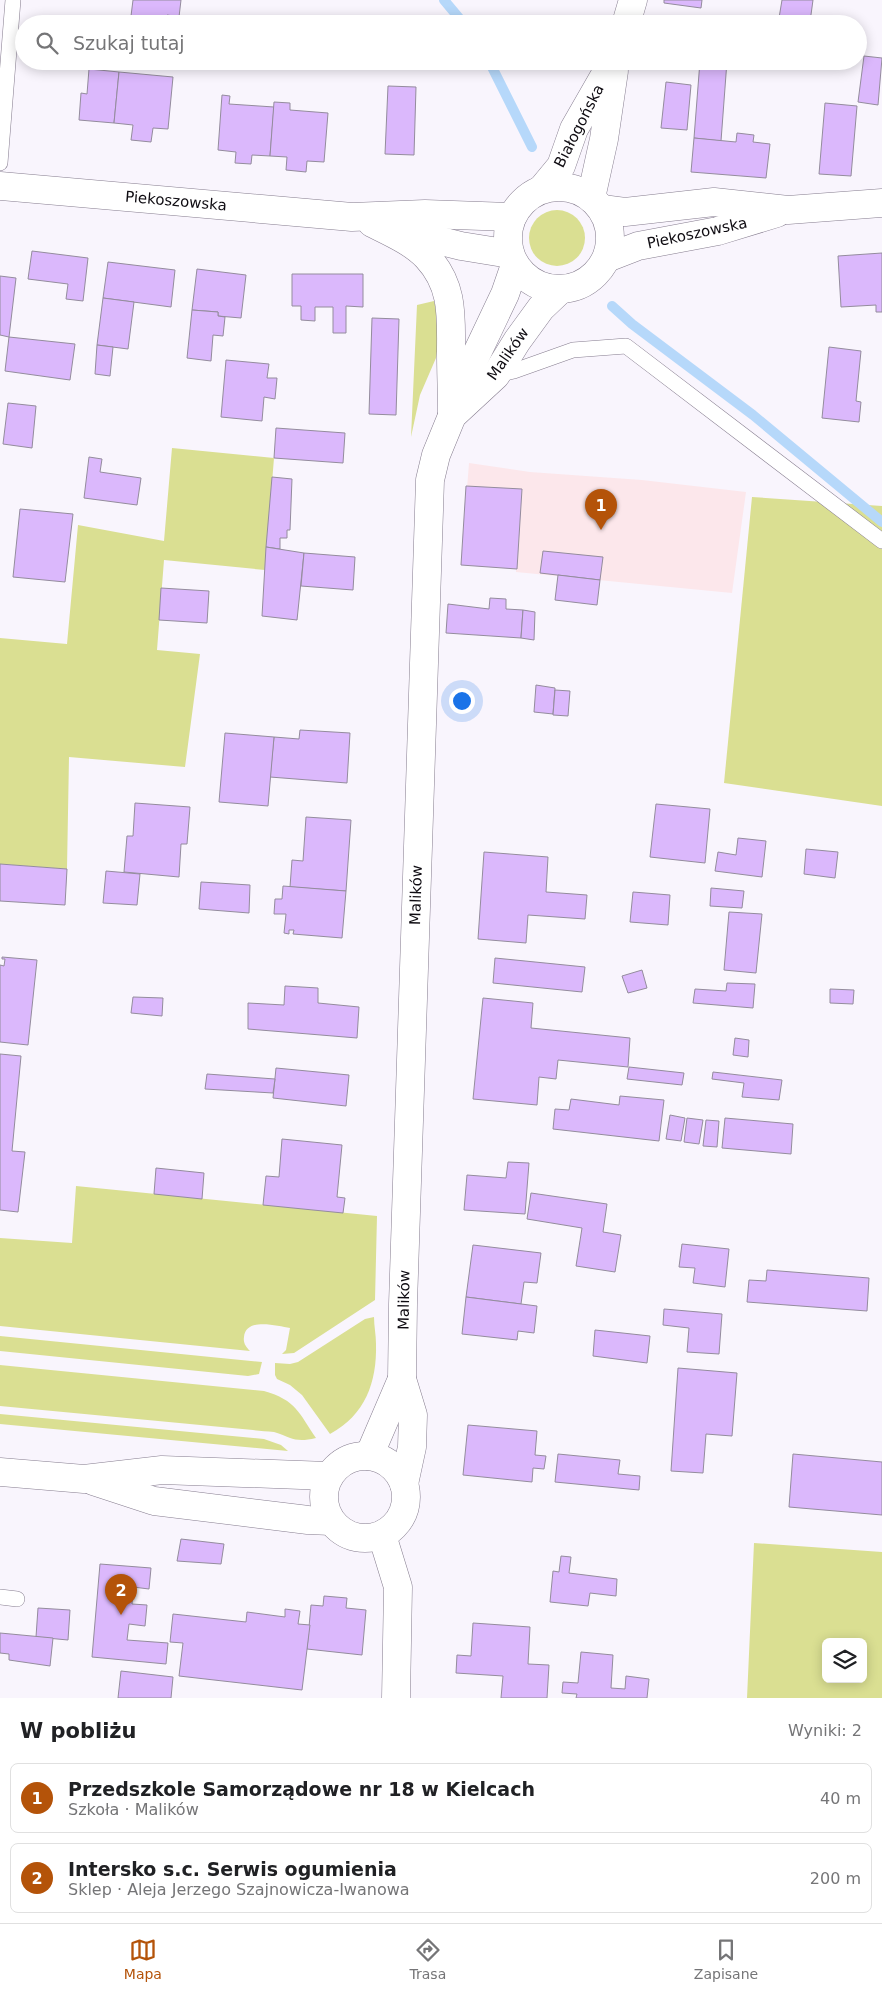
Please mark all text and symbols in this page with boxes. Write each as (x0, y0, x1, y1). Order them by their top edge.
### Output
search box (15, 15, 867, 70)
icon: search (33, 29, 61, 57)
text: Szukaj tutaj (73, 32, 185, 54)
street label: Białogońska (550, 81, 608, 171)
street label: Piekoszowska (124, 188, 228, 214)
street label: Piekoszowska (645, 214, 749, 252)
street label: Malików (483, 324, 533, 384)
pin: 1 (585, 489, 617, 530)
your location (449, 688, 475, 714)
street label: Malików (406, 865, 426, 925)
street label: Malików (394, 1270, 414, 1330)
pin: 2 (105, 1574, 137, 1615)
map controls (822, 1638, 867, 1683)
button: layers (822, 1638, 867, 1683)
text: W pobliżu (20, 1719, 137, 1743)
text: Wyniki: 2 (788, 1721, 862, 1740)
text: Przedszkole Samorządowe nr 18 w Kielcach (68, 1778, 535, 1800)
text: 1 (31, 1789, 43, 1808)
text: 40 m (820, 1789, 861, 1808)
text: Szkoła · Malików (68, 1800, 199, 1819)
text: Intersko s.c. Serwis ogumienia (68, 1858, 397, 1880)
text: 2 (31, 1869, 43, 1888)
text: 200 m (810, 1869, 861, 1888)
text: Sklep · Aleja Jerzego Szajnowicza-Iwanowa (68, 1880, 410, 1899)
tab: Mapa (124, 1936, 162, 1982)
tab: Trasa (410, 1936, 446, 1982)
tab: Zapisane (694, 1936, 758, 1982)

